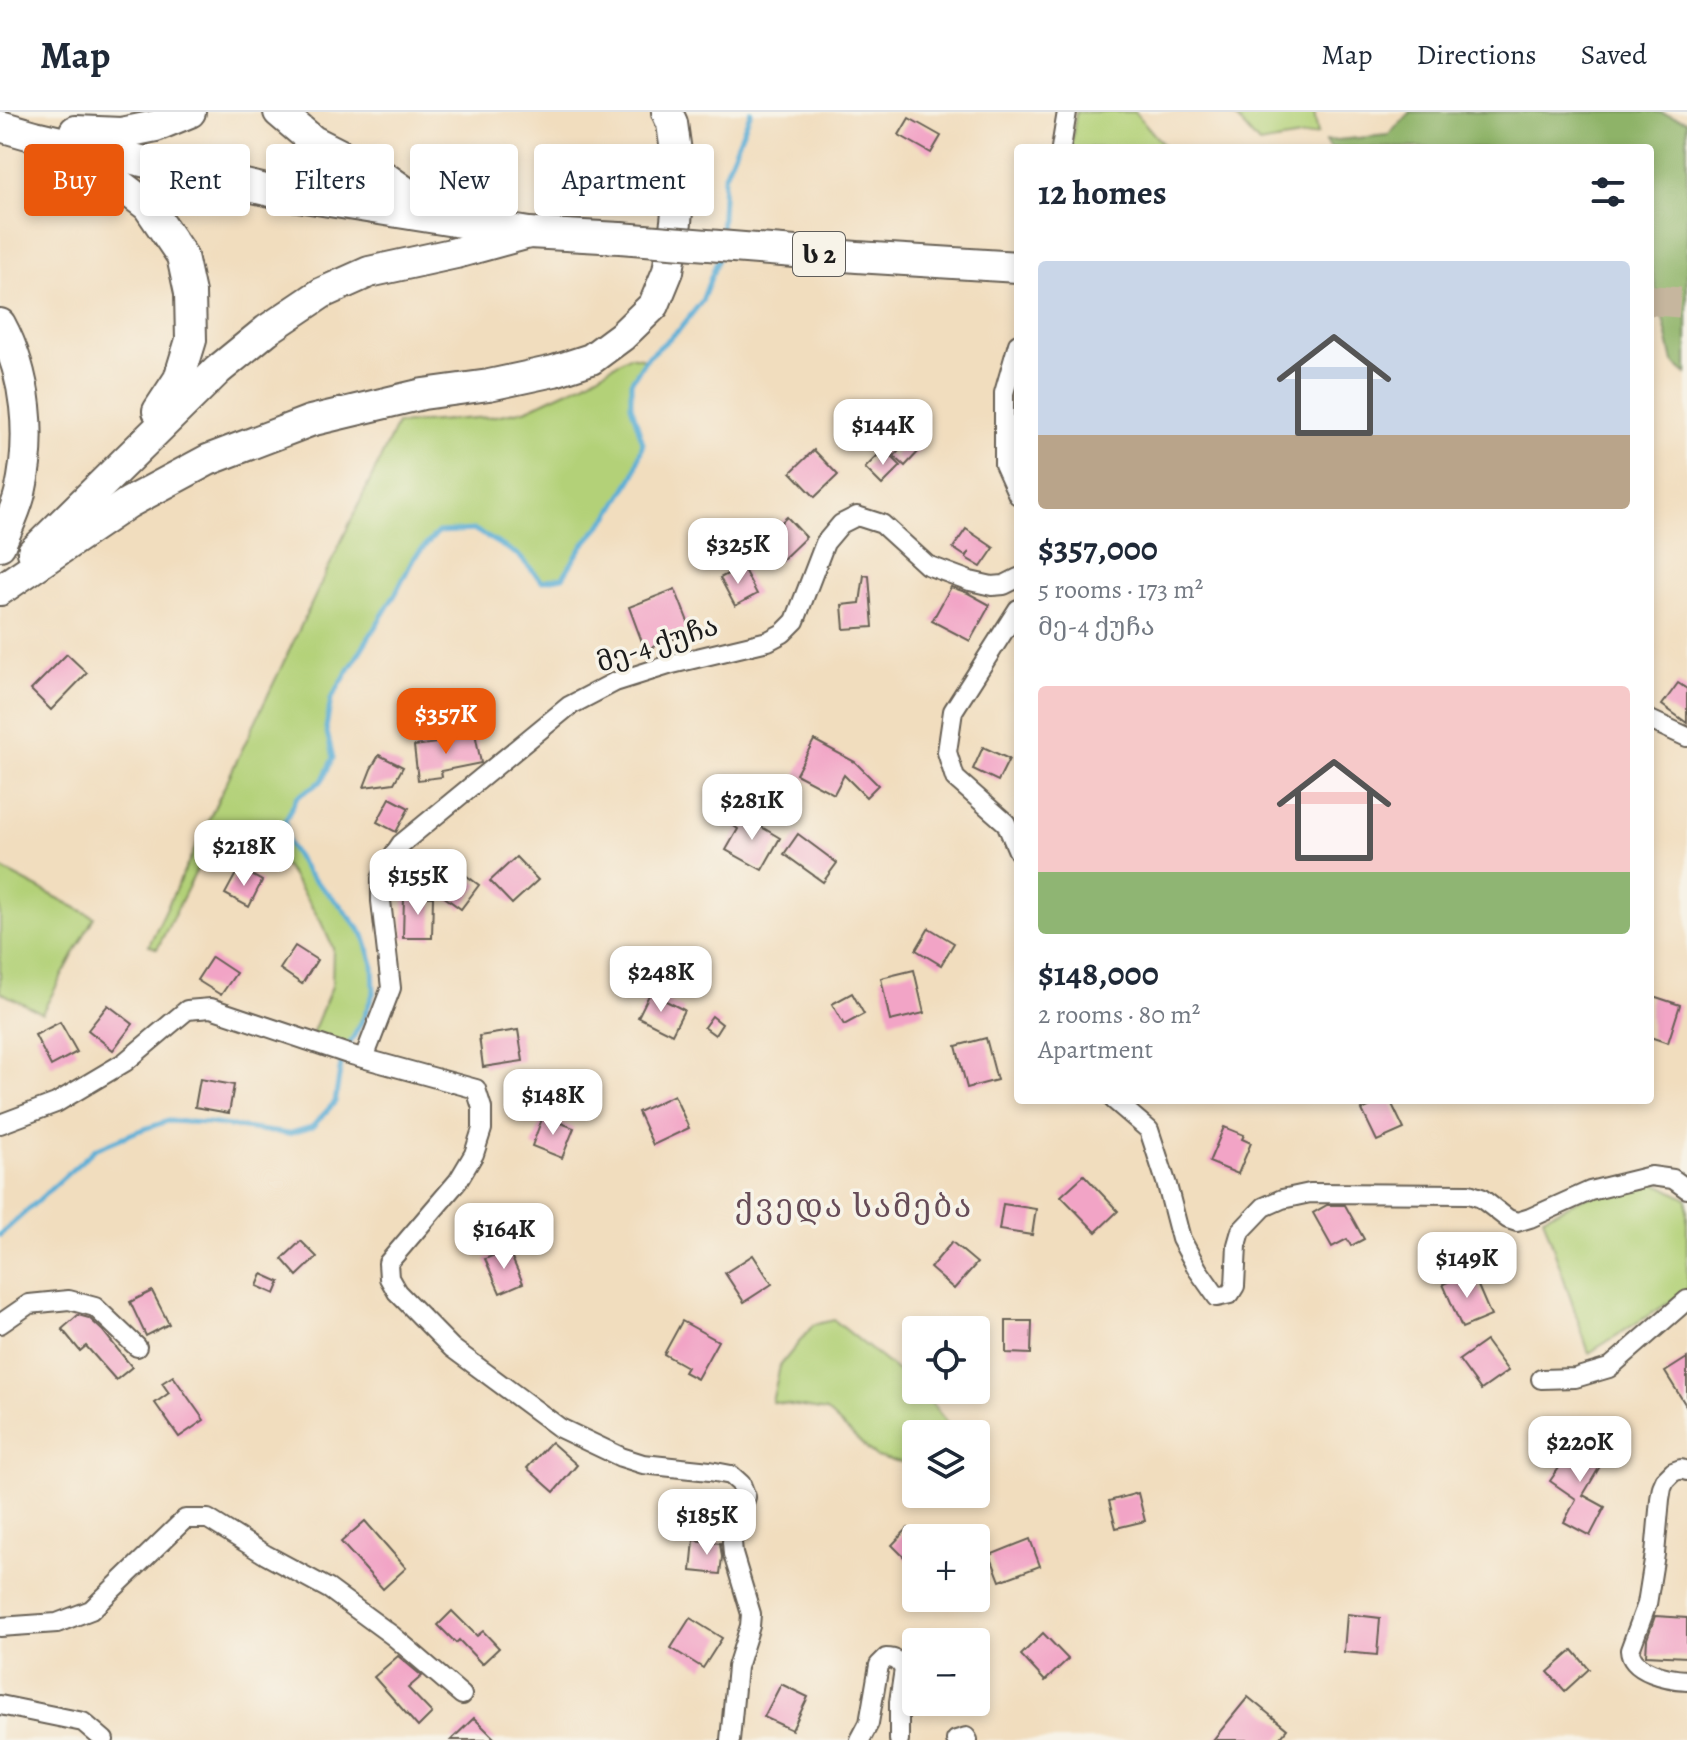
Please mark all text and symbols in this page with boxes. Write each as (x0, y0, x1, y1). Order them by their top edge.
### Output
text: Map (40, 29, 110, 81)
text: Map (1321, 36, 1372, 74)
text: Directions (1416, 36, 1537, 74)
text: Saved (1581, 36, 1647, 74)
chip: Buy (24, 144, 124, 216)
chip: Rent (140, 144, 250, 216)
chip: Filters (266, 144, 394, 216)
chip: New (410, 144, 518, 216)
chip: Apartment (534, 144, 714, 216)
text: 12 homes (1038, 169, 1167, 216)
icon: filters (1586, 170, 1630, 214)
road number: ს 2 (793, 232, 845, 276)
icon: home (1262, 313, 1406, 457)
pin: $144K (827, 399, 939, 467)
text: $144K (852, 407, 914, 442)
pin: $325K (682, 518, 794, 586)
text: $357,000 (1038, 525, 1158, 572)
text: $325K (706, 526, 770, 561)
text: 5 rooms · 173 m² (1038, 572, 1203, 607)
street label: მე-4 ქუჩა (592, 606, 723, 681)
text: მე-4 ქუჩა (1038, 609, 1155, 644)
pin: $357K (390, 688, 502, 756)
text: $357K (415, 696, 477, 731)
icon: home (1262, 738, 1406, 882)
pin: $281K (696, 774, 808, 842)
text: $281K (720, 782, 784, 817)
pin: $218K (188, 820, 300, 888)
text: $218K (212, 828, 276, 863)
pin: $155K (362, 849, 474, 917)
text: $155K (388, 857, 448, 892)
pin: $248K (605, 946, 717, 1014)
text: $148,000 (1038, 950, 1159, 997)
text: $248K (628, 954, 694, 989)
text: 2 rooms · 80 m² (1038, 997, 1200, 1032)
text: Apartment (1038, 1032, 1153, 1067)
pin: $148K (497, 1069, 609, 1137)
text: $148K (521, 1077, 585, 1112)
district label: ქვედა სამება (735, 1184, 973, 1228)
pin: $164K (448, 1203, 560, 1271)
text: $164K (473, 1211, 535, 1246)
pin: $149K (1411, 1232, 1523, 1300)
text: $149K (1436, 1240, 1498, 1275)
map controls (902, 1316, 990, 1716)
button: locate (902, 1316, 990, 1404)
pin: $220K (1524, 1416, 1636, 1484)
button: layers (902, 1420, 990, 1508)
text: $220K (1546, 1424, 1614, 1459)
pin: $185K (651, 1489, 763, 1557)
text: $185K (676, 1497, 738, 1532)
button: + (902, 1524, 990, 1612)
button: − (902, 1628, 990, 1716)

